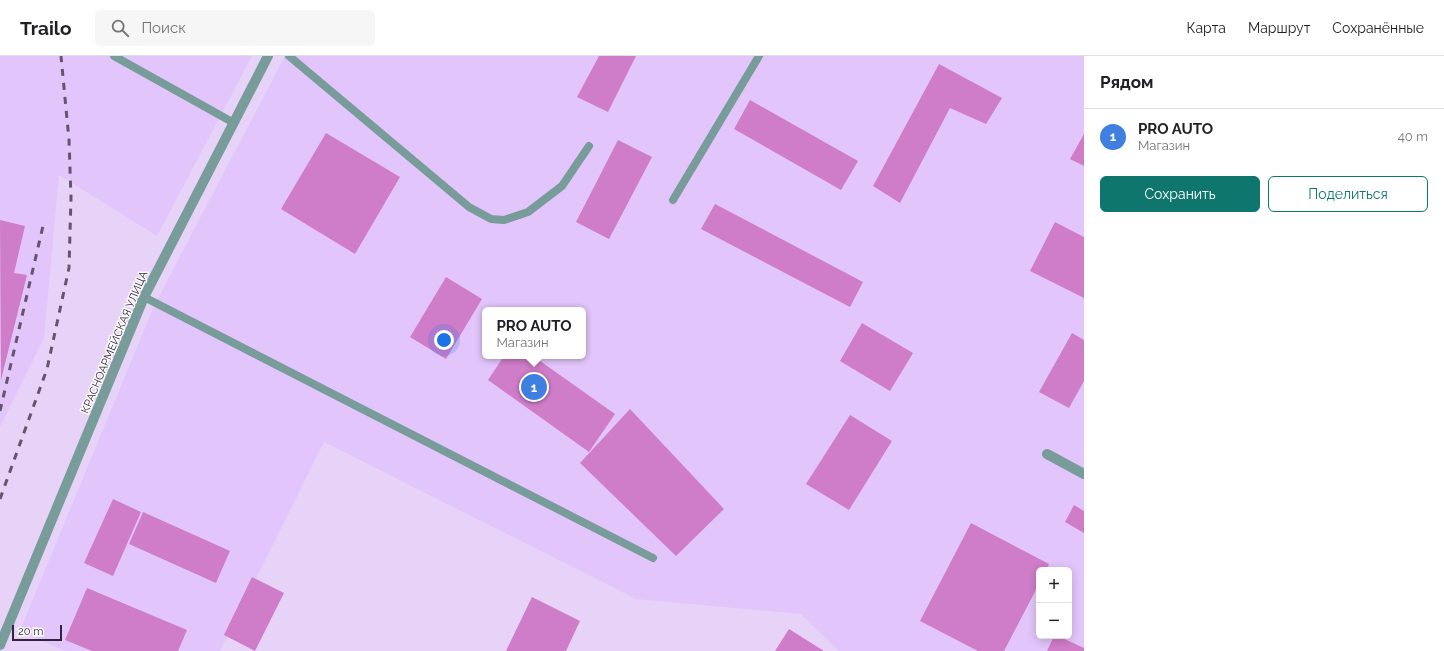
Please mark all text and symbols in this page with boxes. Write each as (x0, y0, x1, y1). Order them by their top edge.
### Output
search box (95, 10, 375, 46)
text: Trailo (20, 17, 71, 39)
icon: search (109, 17, 131, 39)
text: Поиск (141, 19, 186, 37)
text: Карта (1187, 20, 1226, 36)
text: Маршрут (1248, 20, 1310, 36)
text: Сохранённые (1332, 20, 1424, 36)
text: Рядом (1100, 72, 1153, 92)
text: PRO AUTO (1138, 120, 1213, 138)
text: 1 (1110, 129, 1116, 144)
text: 40 m (1398, 129, 1428, 144)
text: Магазин (1138, 138, 1190, 153)
button: Сохранить (1100, 176, 1260, 212)
button: Поделиться (1268, 176, 1428, 212)
street label: КРАСНОАРМЕЙСКАЯ УЛИЦА (78, 269, 151, 415)
popup (482, 307, 586, 359)
text: PRO AUTO (496, 317, 572, 335)
your location (434, 330, 454, 350)
text: Магазин (496, 335, 549, 350)
pin: 1 (521, 372, 547, 402)
map controls (1036, 567, 1072, 639)
button: + (1036, 567, 1072, 603)
button: − (1036, 603, 1072, 639)
scale bar (12, 623, 62, 642)
text: 20 m (18, 625, 43, 638)

